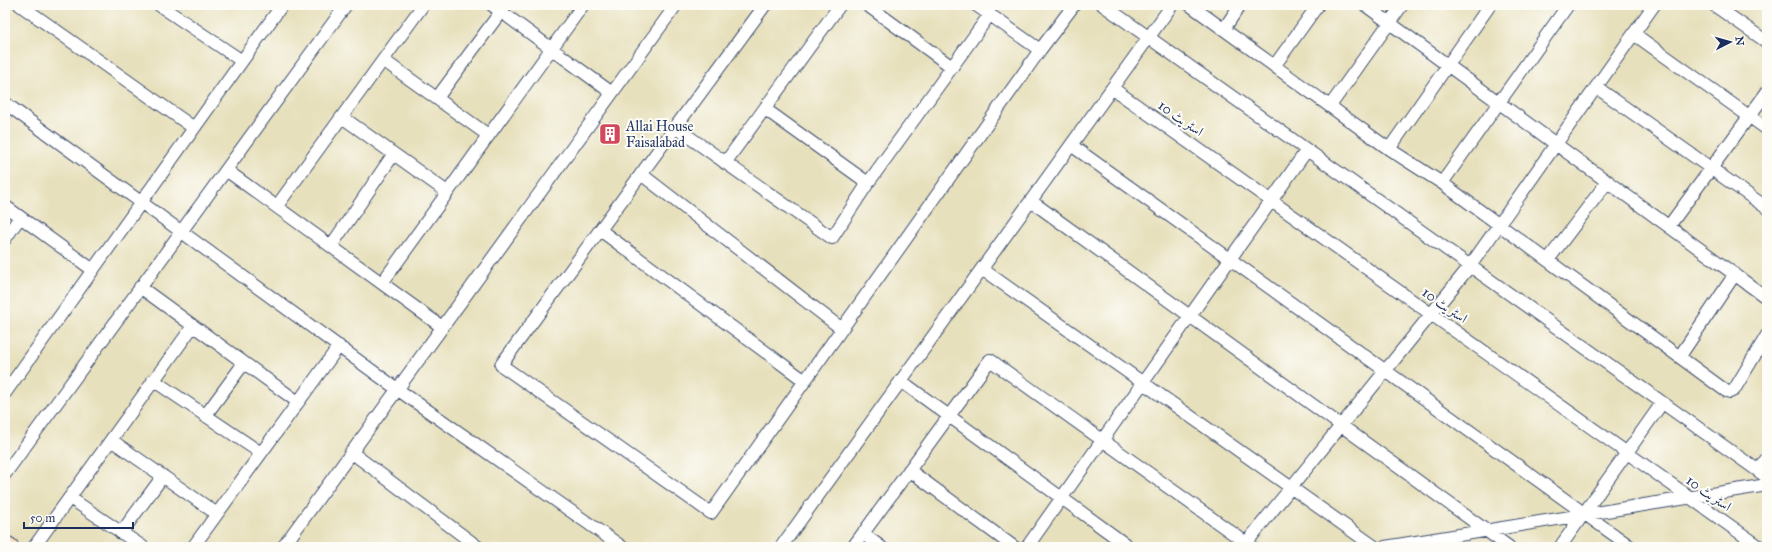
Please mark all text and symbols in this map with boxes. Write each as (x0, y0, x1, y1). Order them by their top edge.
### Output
north arrow (1710, 22, 1750, 62)
text: N (1732, 36, 1746, 47)
street label: اسٹریٹ 10 (1155, 97, 1207, 140)
place label: Allai House Faisalabad (625, 118, 693, 151)
building icon: Allai House Faisalabad (597, 121, 623, 147)
street label: اسٹریٹ 10 (1419, 284, 1471, 327)
street label: اسٹریٹ 10 (1683, 472, 1735, 515)
scale bar (24, 504, 133, 530)
text: 50 m (30, 511, 55, 525)

